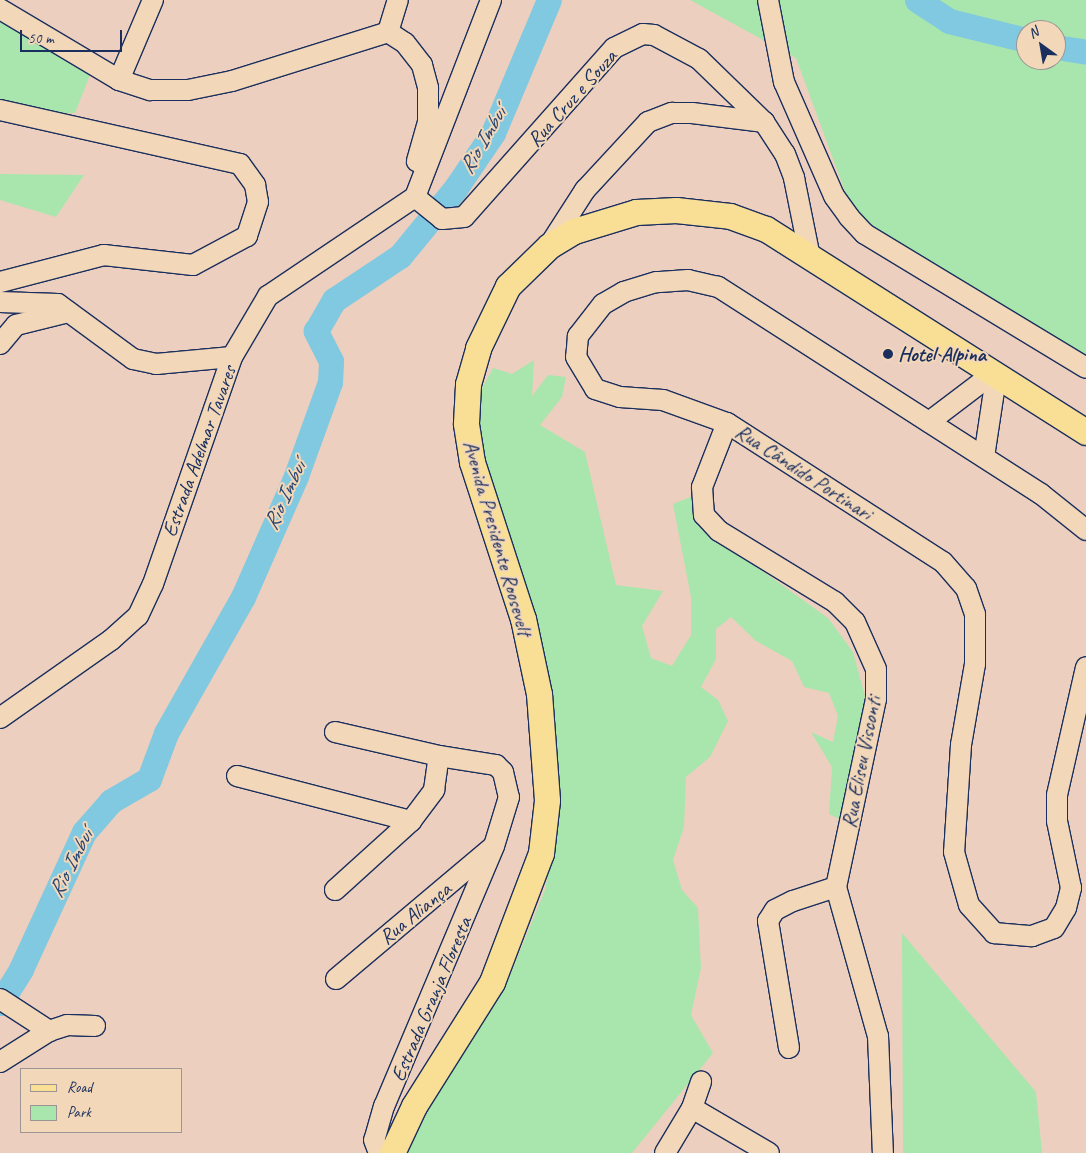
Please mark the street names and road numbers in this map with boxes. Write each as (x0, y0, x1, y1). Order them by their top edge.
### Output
street label: Rua Cruz e Souza (522, 45, 622, 151)
street label: Estrada Adelmar Tavares (157, 363, 241, 539)
street label: Rua Cândido Portinari (731, 418, 877, 526)
street label: Avenida Presidente Roosevelt (458, 437, 538, 639)
street label: Rua Eliseu Visconti (836, 694, 886, 830)
street label: Rua Aliança (374, 877, 456, 949)
street label: Estrada Granja Floresta (385, 913, 477, 1085)

